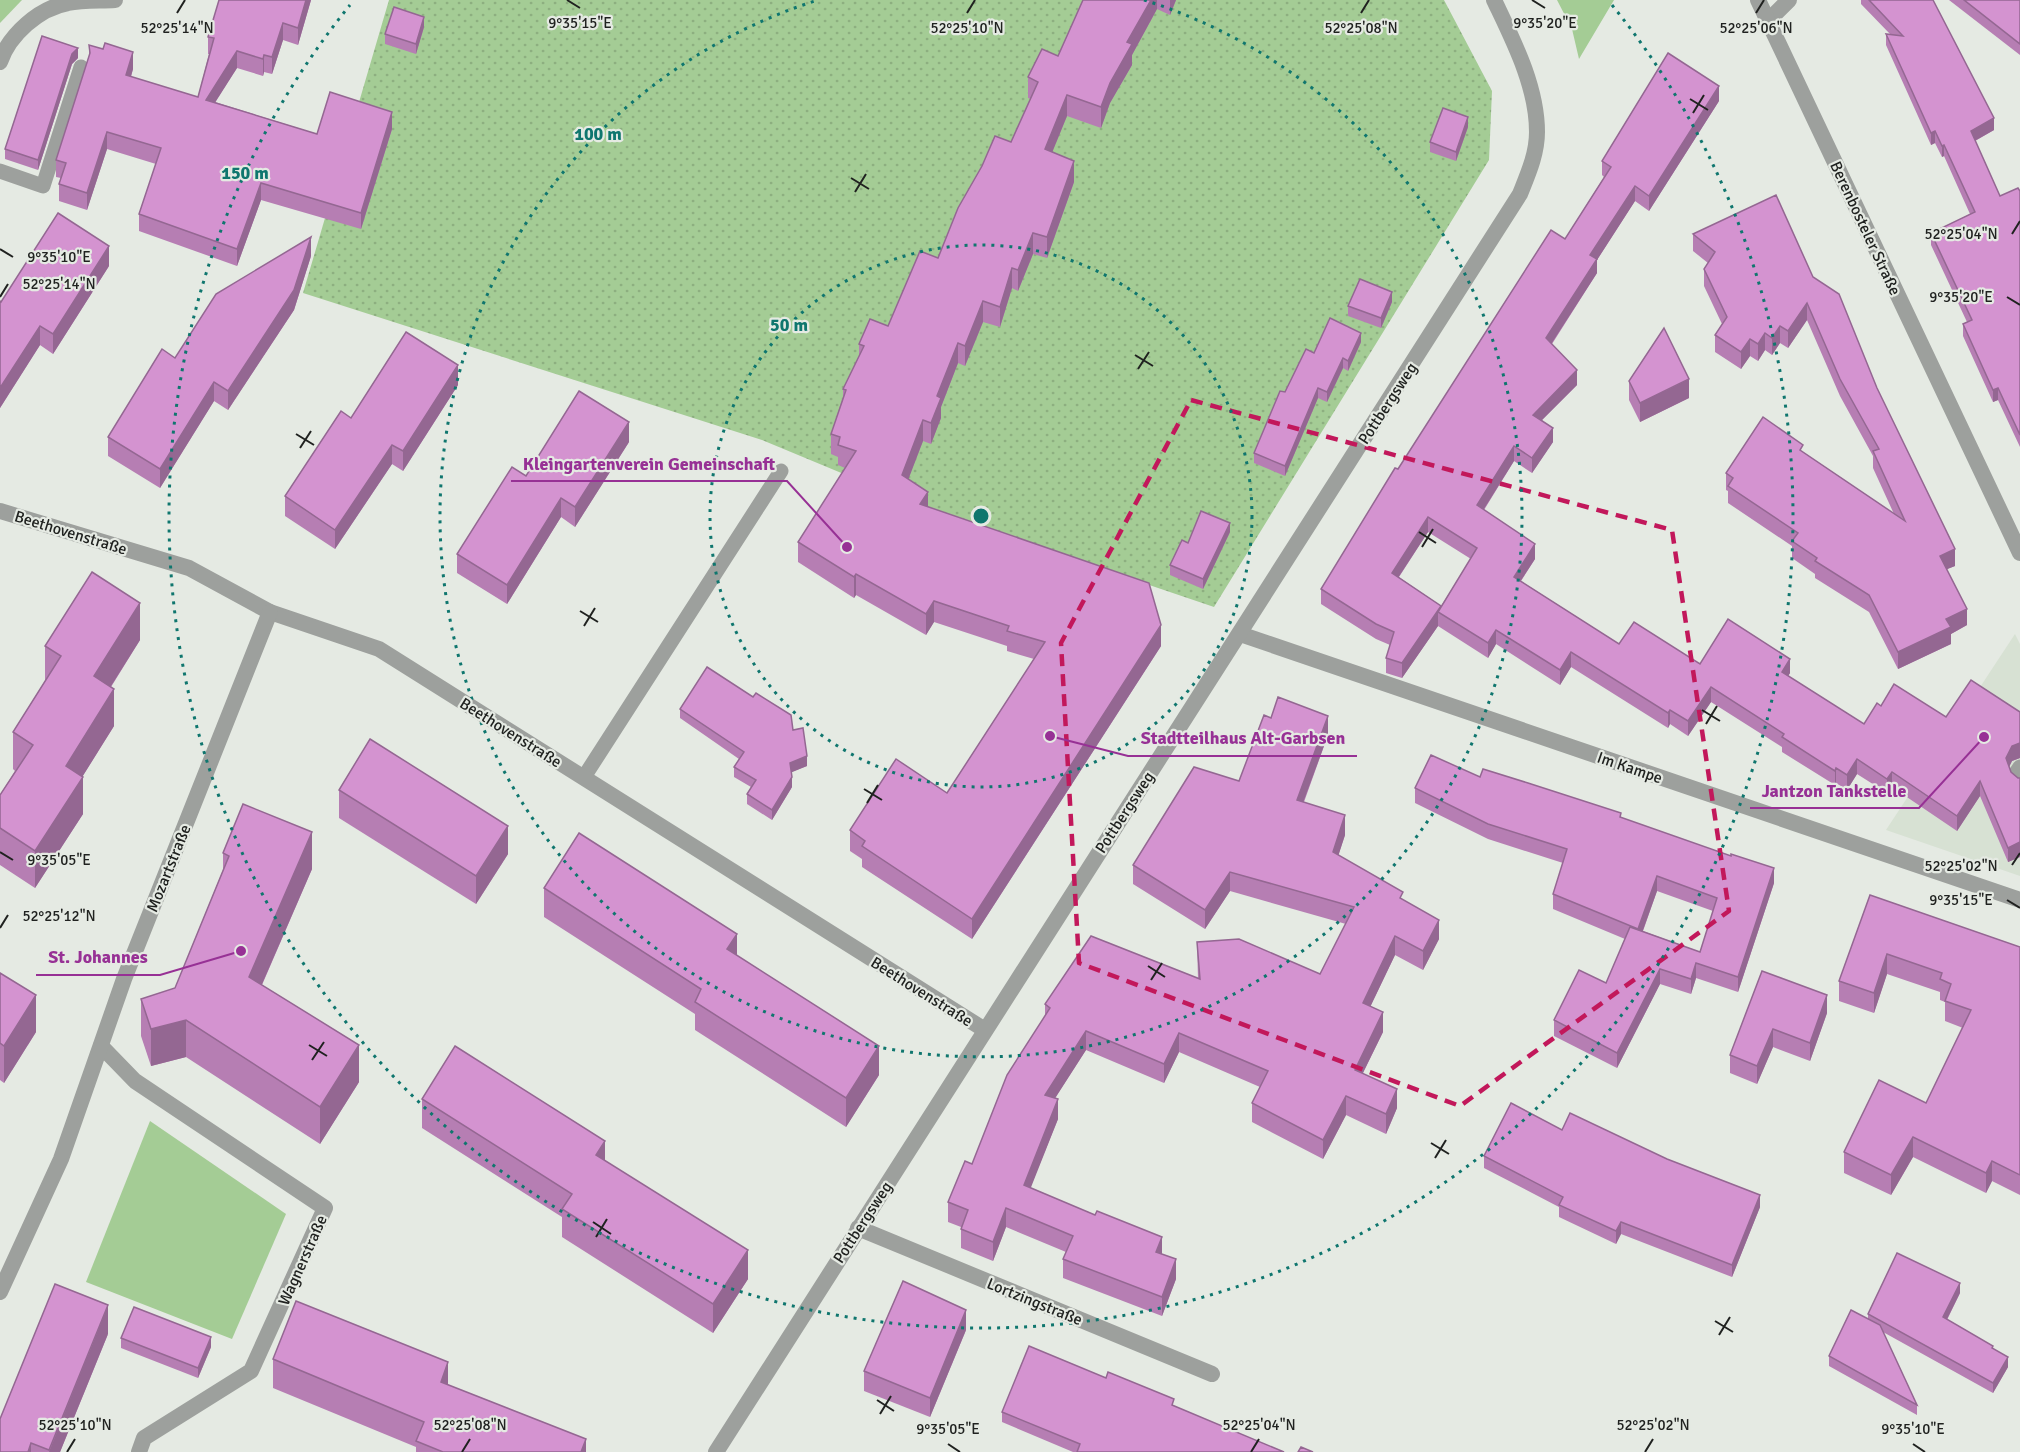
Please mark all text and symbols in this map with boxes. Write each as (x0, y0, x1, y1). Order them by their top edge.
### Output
text: 9°35'15"E (548, 14, 612, 32)
text: 9°35'20"E (1513, 14, 1577, 32)
text: 52°25'14"N (140, 19, 214, 37)
text: 52°25'10"N (930, 19, 1004, 37)
text: 52°25'08"N (1324, 19, 1398, 37)
text: 52°25'06"N (1719, 19, 1793, 37)
text: 100 m (574, 123, 622, 145)
street label: Berenbosteler Straße (1825, 158, 1905, 299)
text: 150 m (221, 162, 269, 184)
text: 52°25'04"N (1924, 225, 1998, 243)
text: 9°35'10"E (27, 248, 91, 266)
text: 52°25'14"N (22, 275, 96, 293)
text: 9°35'20"E (1929, 288, 1993, 306)
text: 50 m (770, 314, 808, 336)
street label: Pottbergsweg (1354, 359, 1422, 448)
callout: Kleingartenverein Gemeinschaft (511, 445, 787, 481)
text: Kleingartenverein Gemeinschaft (523, 453, 776, 475)
street label: Beethovenstraße (12, 506, 129, 560)
centre of rings (971, 506, 991, 526)
street label: Beethovenstraße (456, 693, 565, 772)
callout: Stadtteilhaus Alt-Garbsen (1128, 720, 1357, 756)
text: Stadtteilhaus Alt-Garbsen (1141, 727, 1345, 749)
street label: Im Kampe (1594, 747, 1665, 788)
street label: Pottbergsweg (1091, 768, 1159, 857)
callout: Jantzon Tankstelle (1750, 772, 1919, 808)
text: Jantzon Tankstelle (1761, 780, 1907, 802)
street label: Mozartstraße (142, 822, 196, 915)
text: 9°35'05"E (27, 851, 91, 869)
text: 52°25'02"N (1924, 857, 1998, 875)
text: 9°35'15"E (1929, 891, 1993, 909)
text: 52°25'12"N (22, 907, 96, 925)
callout: St. Johannes (36, 939, 160, 975)
text: St. Johannes (48, 946, 148, 968)
street label: Beethovenstraße (867, 952, 976, 1031)
street label: Pottbergsweg (829, 1178, 897, 1267)
street label: Wagnerstraße (274, 1212, 332, 1309)
street label: Lortzingstraße (984, 1274, 1085, 1330)
text: 52°25'10"N (38, 1416, 112, 1434)
text: 52°25'08"N (433, 1416, 507, 1434)
text: 52°25'04"N (1222, 1416, 1296, 1434)
text: 52°25'02"N (1616, 1416, 1690, 1434)
text: 9°35'05"E (916, 1420, 980, 1438)
text: 9°35'10"E (1881, 1420, 1945, 1438)

